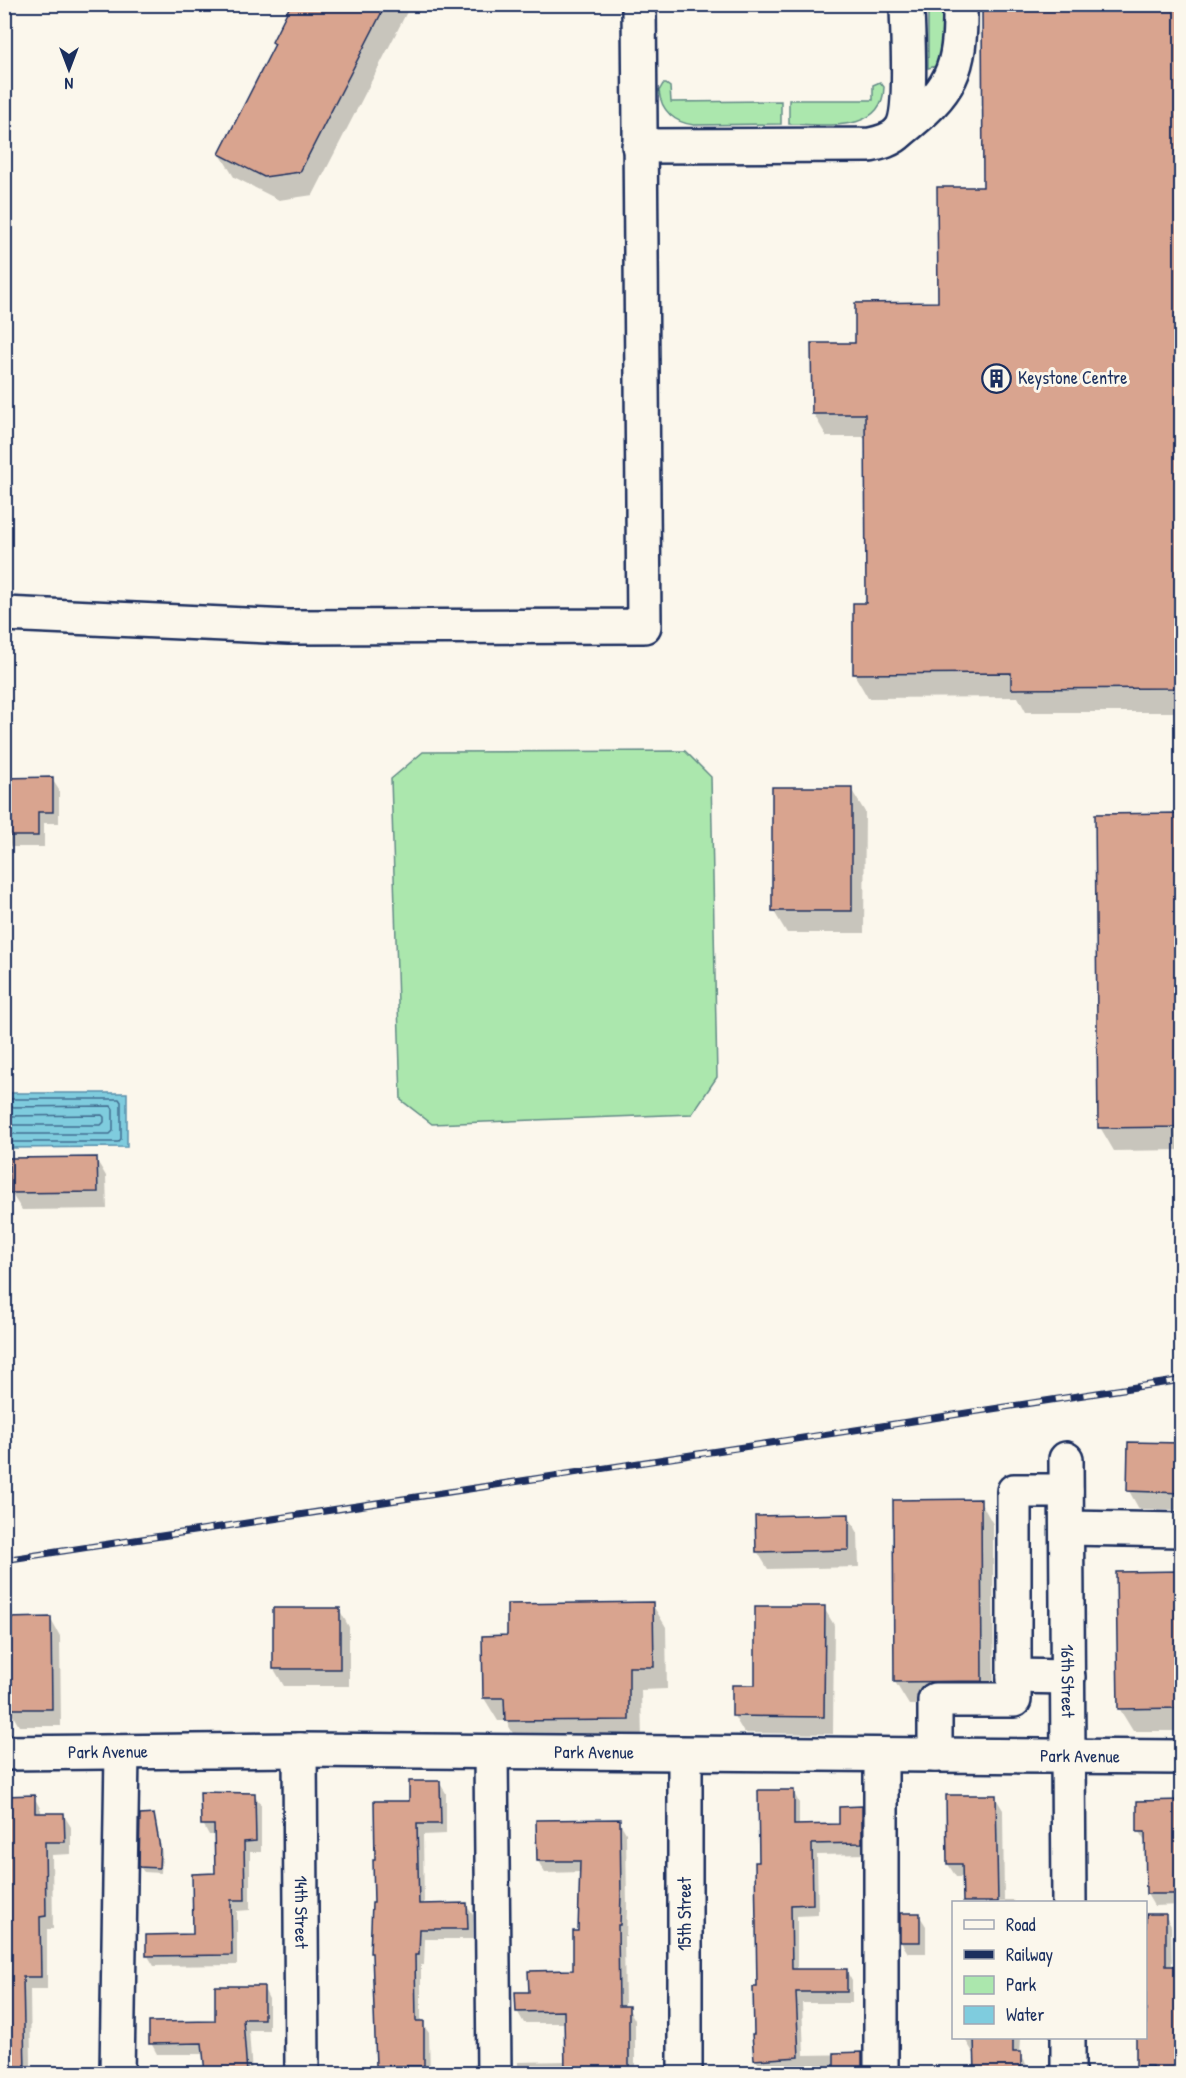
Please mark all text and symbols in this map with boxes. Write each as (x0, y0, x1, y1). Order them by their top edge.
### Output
north arrow (39, 39, 99, 99)
text: N (64, 73, 73, 95)
building icon: Keystone Centre (981, 362, 1013, 394)
place label: Keystone Centre (1018, 365, 1127, 390)
street label: 16th Street (1055, 1644, 1081, 1719)
street label: Park Avenue (68, 1739, 148, 1764)
street label: Park Avenue (554, 1739, 634, 1765)
street label: Park Avenue (1040, 1743, 1120, 1769)
street label: 14th Street (289, 1875, 314, 1949)
street label: 15th Street (672, 1876, 697, 1951)
legend (952, 1901, 1147, 2039)
text: Road (1006, 1912, 1036, 1937)
text: Railway (1006, 1942, 1053, 1967)
text: Park (1006, 1972, 1037, 1997)
text: Water (1006, 2002, 1044, 2027)

